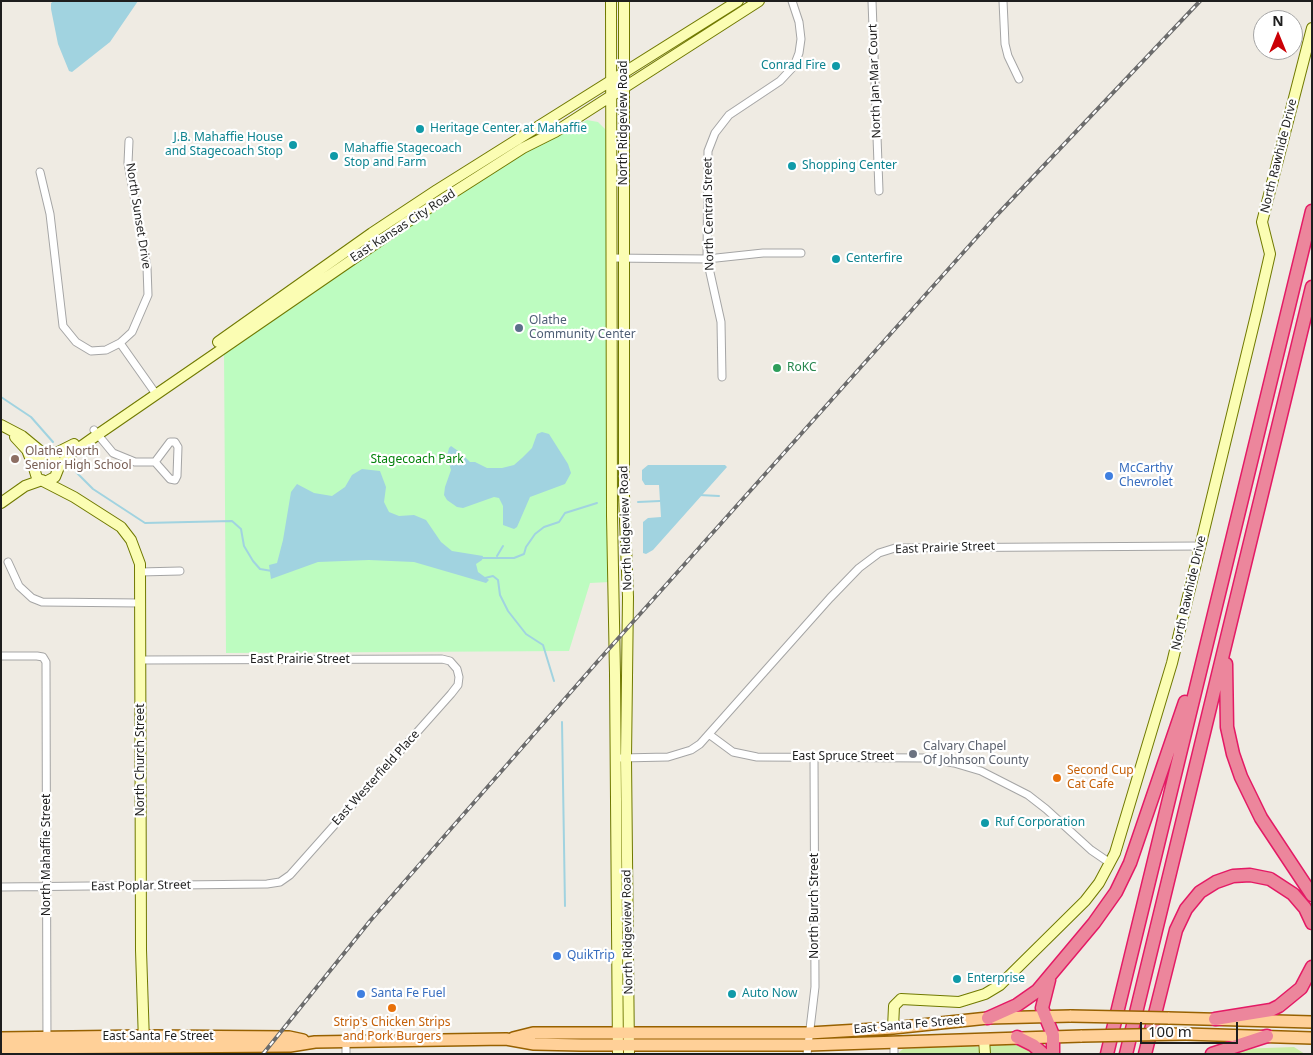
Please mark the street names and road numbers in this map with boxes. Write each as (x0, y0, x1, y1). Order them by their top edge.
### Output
street label: North Jan-Mar Court (866, 23, 884, 139)
street label: North Ridgeview Road (617, 60, 631, 186)
street label: North Rawhide Drive (1258, 97, 1300, 215)
street label: North Central Street (701, 157, 717, 271)
street label: North Sunset Drive (122, 162, 154, 270)
street label: East Kansas City Road (348, 187, 458, 265)
street label: North Ridgeview Road (617, 465, 635, 591)
street label: North Rawhide Drive (1169, 534, 1209, 652)
street label: East Prairie Street (895, 539, 995, 557)
street label: East Prairie Street (250, 653, 350, 667)
street label: North Church Street (134, 703, 148, 817)
street label: East Westerfield Place (329, 727, 423, 829)
street label: East Spruce Street (792, 750, 894, 764)
street label: North Mahaffie Street (40, 794, 54, 916)
street label: North Burch Street (808, 853, 822, 959)
street label: North Ridgeview Road (620, 869, 636, 995)
street label: East Poplar Street (91, 878, 191, 894)
street label: East Santa Fe Street (853, 1013, 965, 1037)
street label: East Santa Fe Street (102, 1030, 214, 1044)

